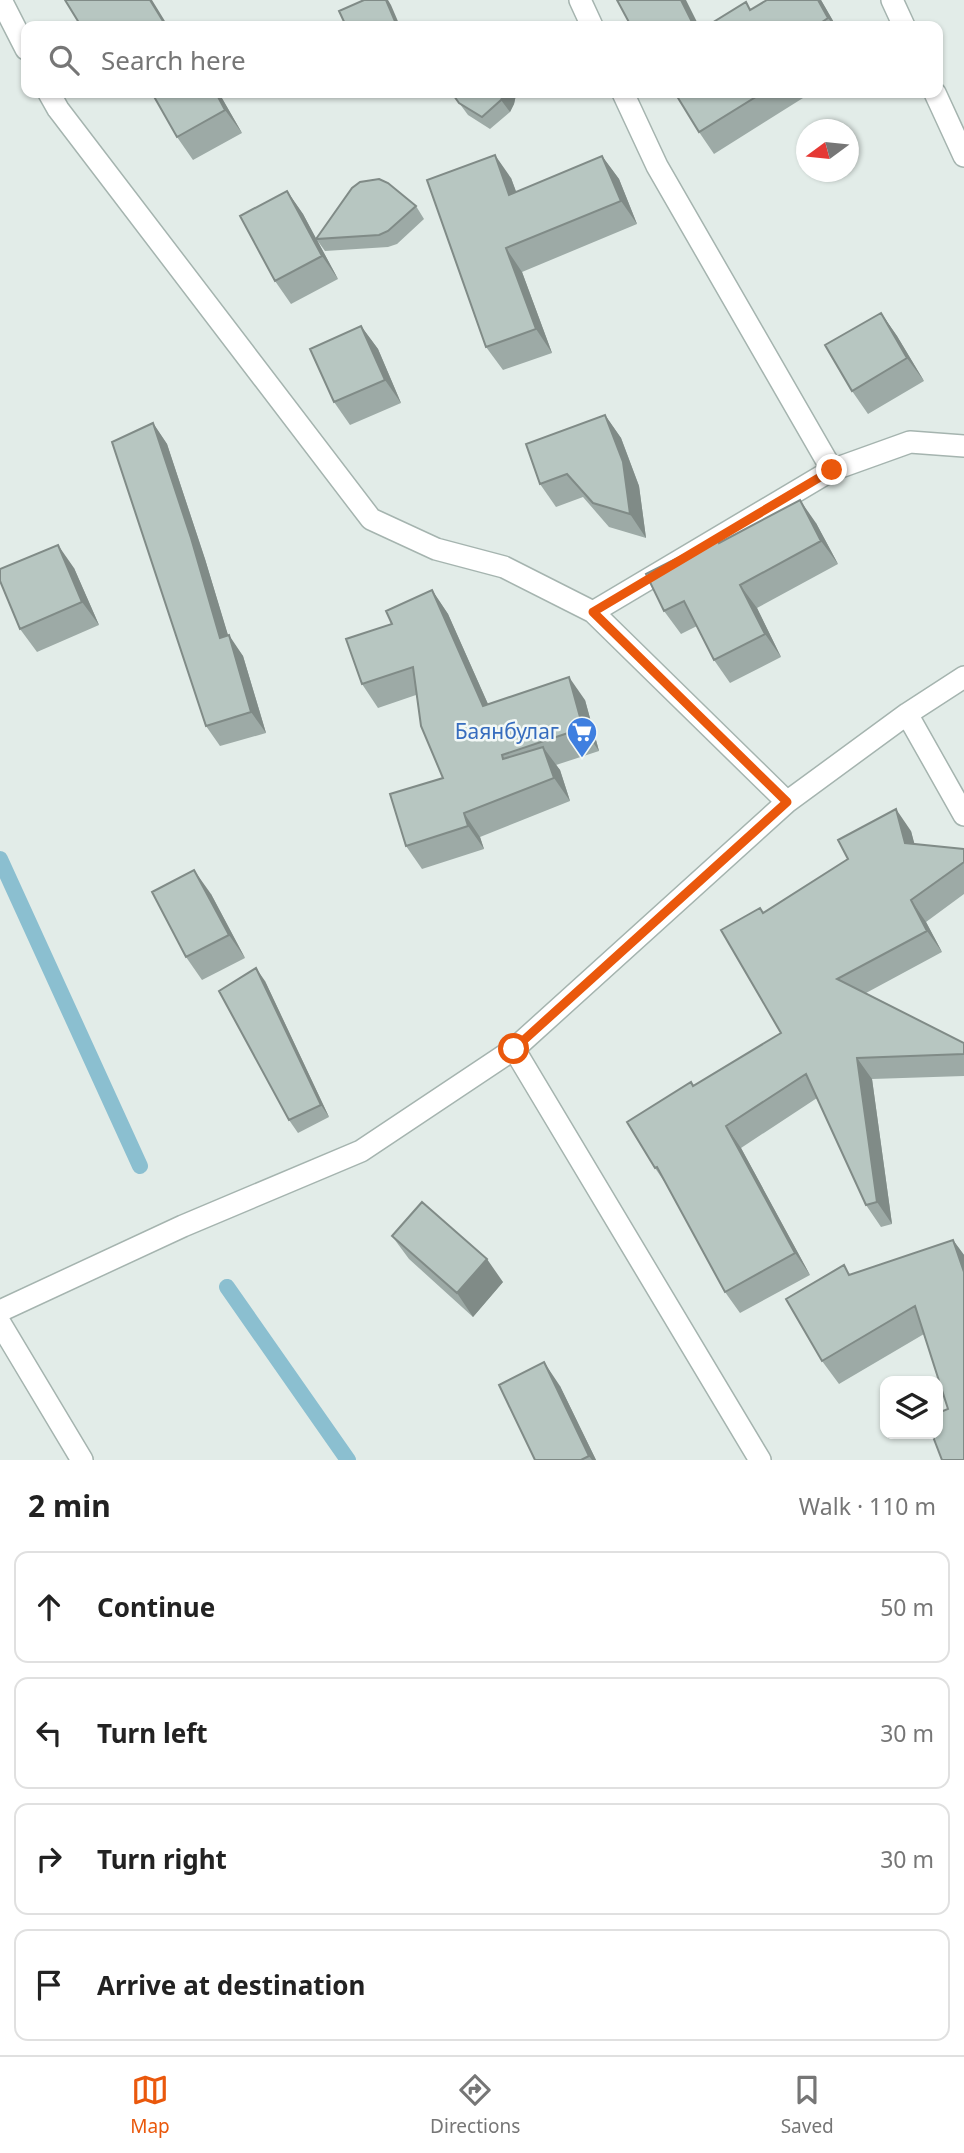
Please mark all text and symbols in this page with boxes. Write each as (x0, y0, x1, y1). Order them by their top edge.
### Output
search box (21, 21, 943, 98)
icon: search (45, 41, 83, 79)
text: Search here (101, 42, 246, 78)
north arrow (796, 119, 859, 182)
route end (816, 454, 847, 485)
supermarket icon: Баянбулаг (565, 715, 599, 759)
place label: Баянбулаг (455, 717, 559, 745)
route start (498, 1033, 529, 1064)
map controls (880, 1376, 943, 1439)
button: layers (880, 1376, 943, 1439)
text: 2 min (28, 1485, 111, 1526)
text: Walk · 110 m (799, 1490, 936, 1522)
icon: ahead (30, 1588, 68, 1626)
text: Continue (97, 1589, 215, 1625)
text: 50 m (880, 1591, 934, 1623)
icon: left (30, 1714, 68, 1752)
text: Turn left (97, 1715, 208, 1751)
text: 30 m (880, 1717, 934, 1749)
icon: right (30, 1840, 68, 1878)
text: Turn right (97, 1841, 227, 1877)
text: 30 m (880, 1843, 934, 1875)
icon: arrive (30, 1966, 68, 2004)
text: Arrive at destination (97, 1967, 366, 2003)
tab: Map (130, 2071, 170, 2139)
tab: Directions (430, 2071, 520, 2139)
tab: Saved (781, 2071, 834, 2139)

